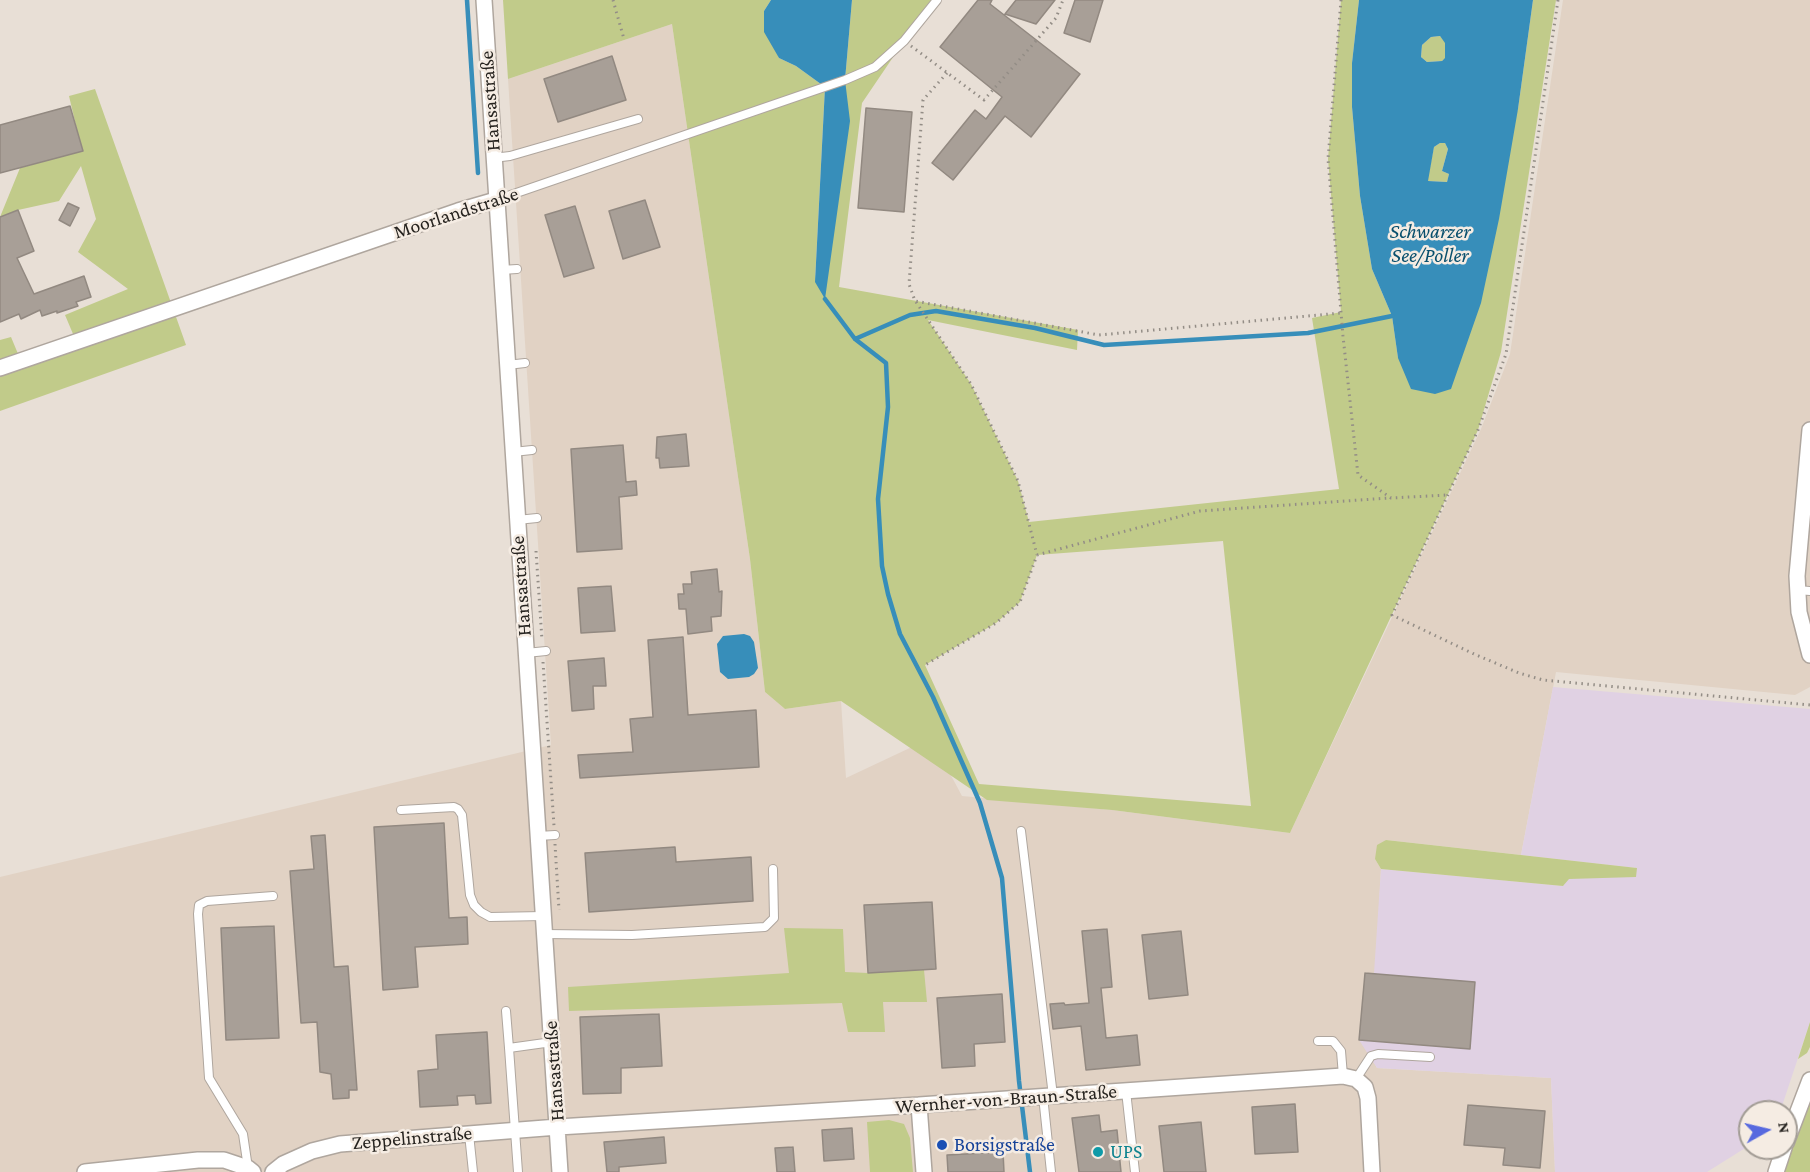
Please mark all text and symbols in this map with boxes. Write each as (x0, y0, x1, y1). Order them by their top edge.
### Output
street label: Hansastraße (475, 50, 505, 152)
street label: Moorlandstraße (391, 182, 521, 244)
water label: Schwarzer See/Poller (1389, 219, 1471, 269)
street label: Hansastraße (506, 535, 536, 637)
street label: Hansastraße (539, 1020, 569, 1122)
street label: Wernher-von-Braun-Straße (894, 1079, 1118, 1119)
north arrow (1738, 1100, 1798, 1160)
street label: Zeppelinstraße (351, 1121, 473, 1155)
text: N (1775, 1121, 1794, 1134)
place label: Borsigstraße (954, 1133, 1055, 1157)
marker: Borsigstraße (935, 1138, 949, 1152)
place label: UPS (1110, 1140, 1142, 1164)
marker: UPS (1091, 1145, 1105, 1159)

